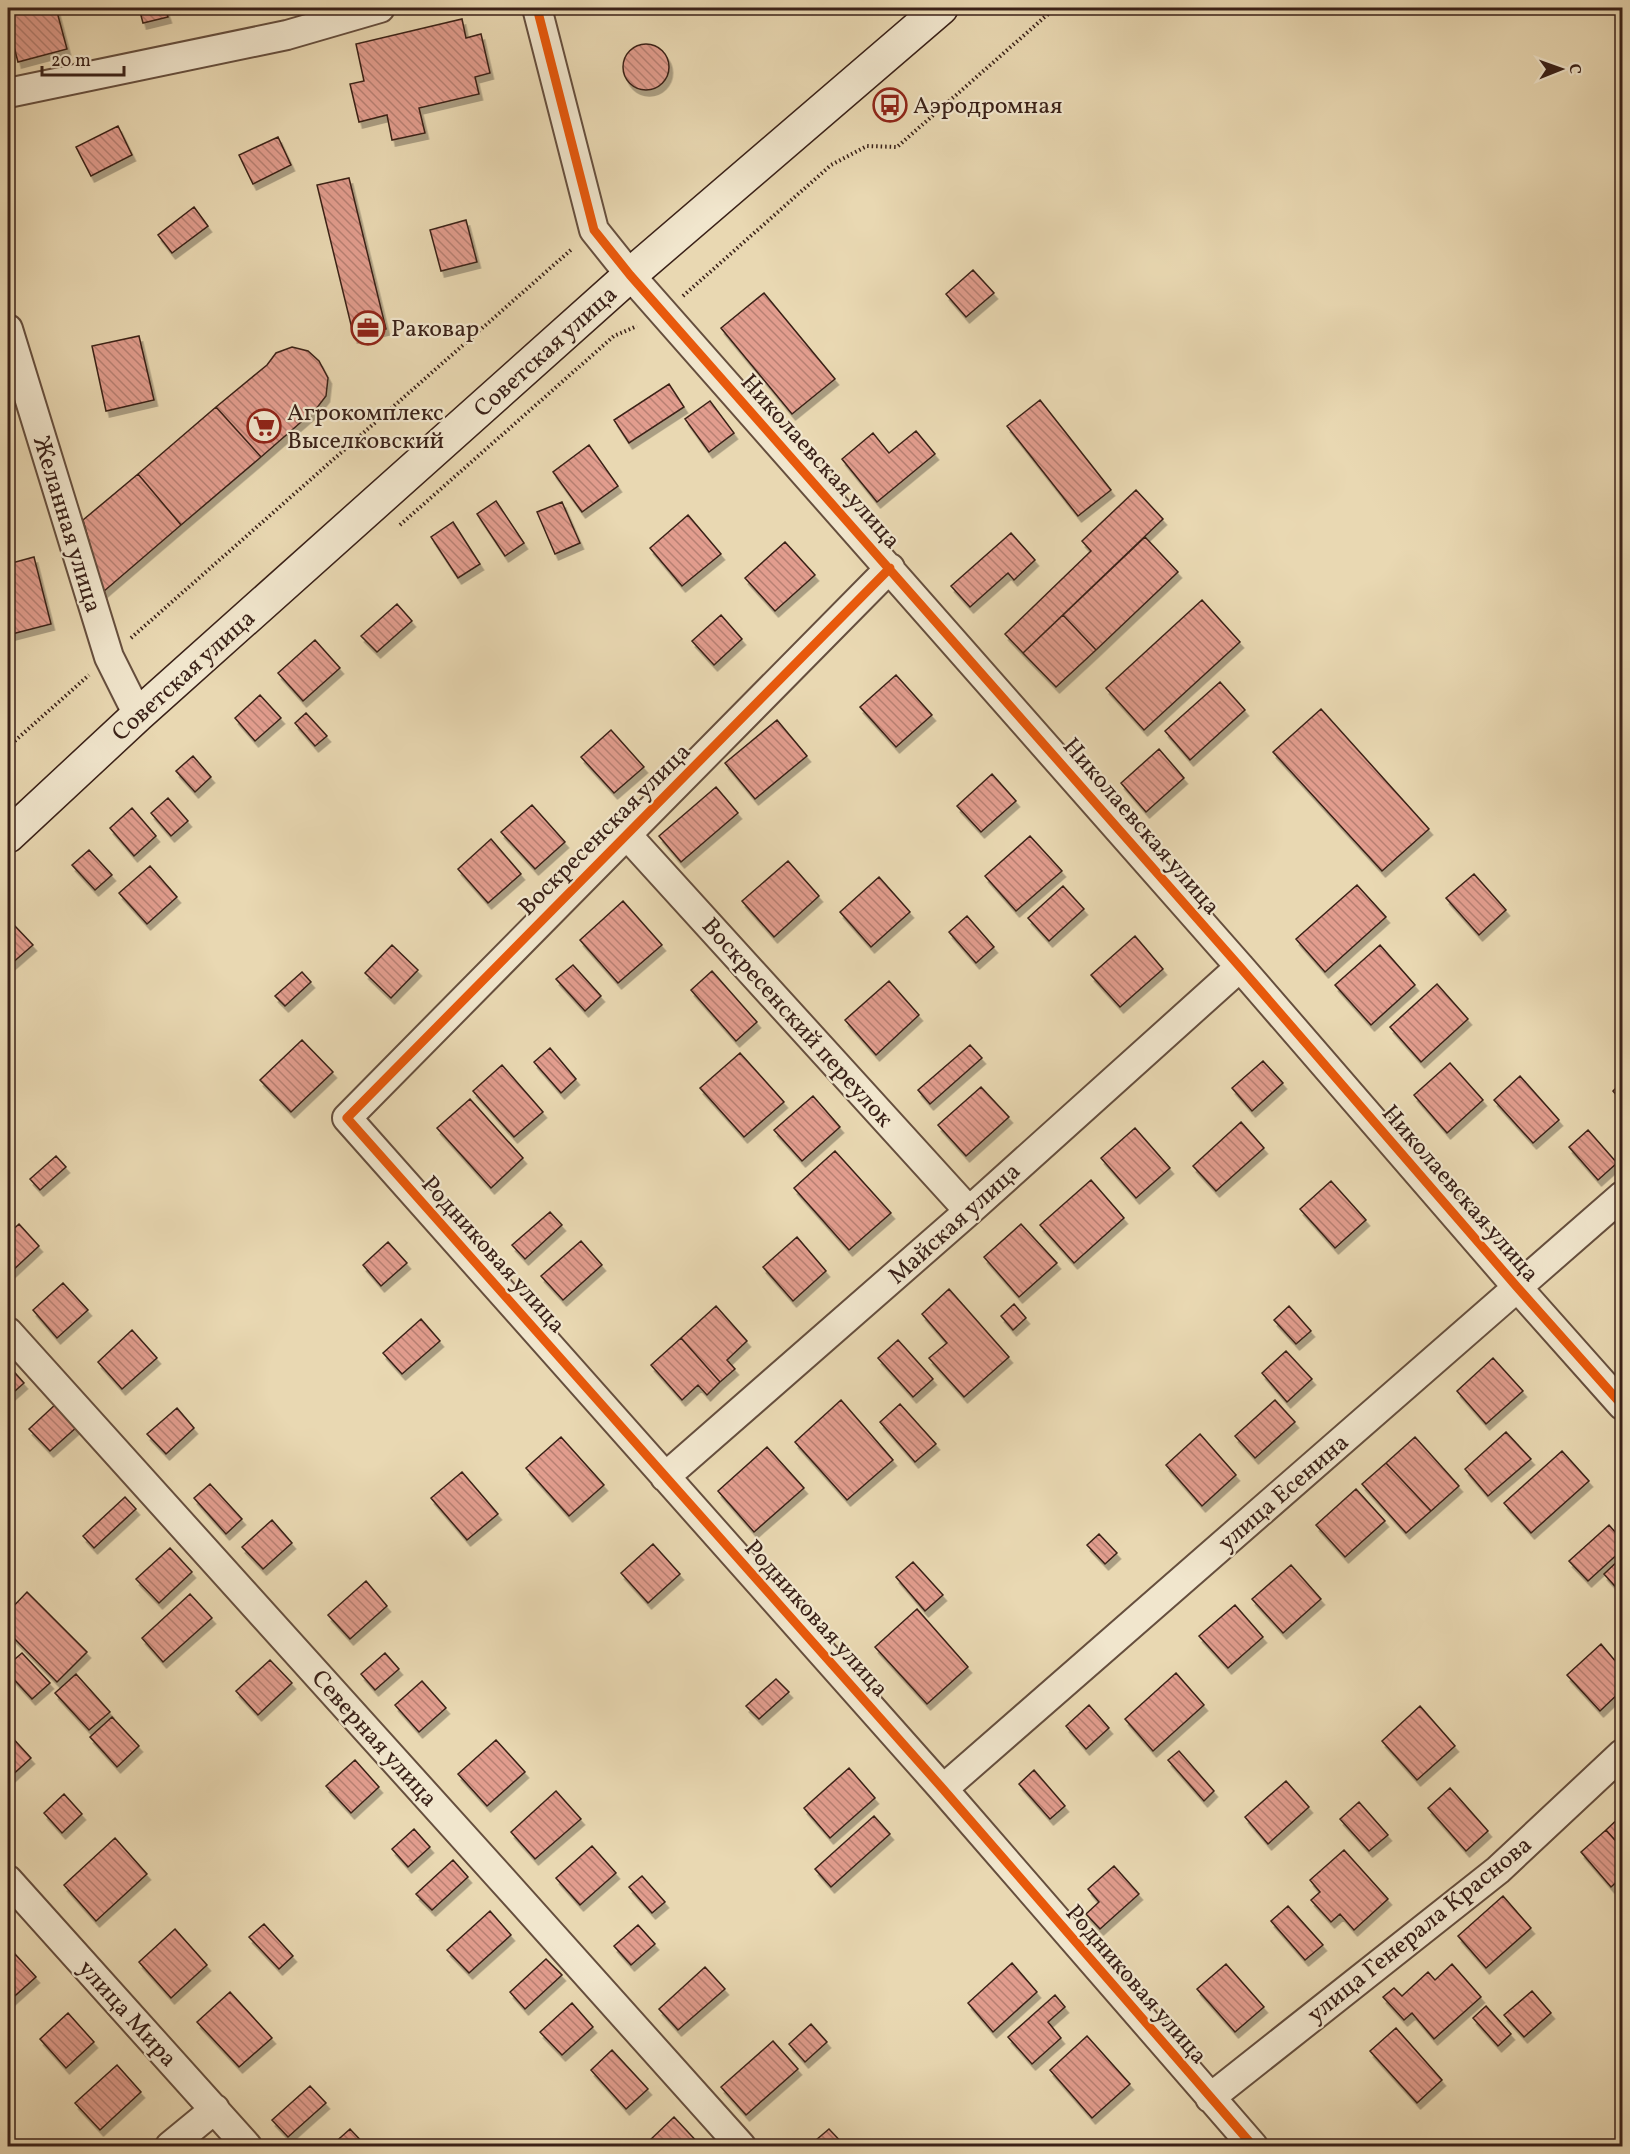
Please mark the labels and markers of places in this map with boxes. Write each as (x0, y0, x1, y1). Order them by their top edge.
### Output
bus stop icon: Аэродромная (872, 87, 908, 123)
place label: Аэродромная (913, 90, 1063, 124)
office icon: Раковар (350, 310, 386, 346)
place label: Раковар (391, 313, 479, 347)
place label: Агрокомплекс Выселковский (287, 397, 444, 459)
supermarket icon: Агрокомплекс Выселковский (246, 408, 282, 444)

